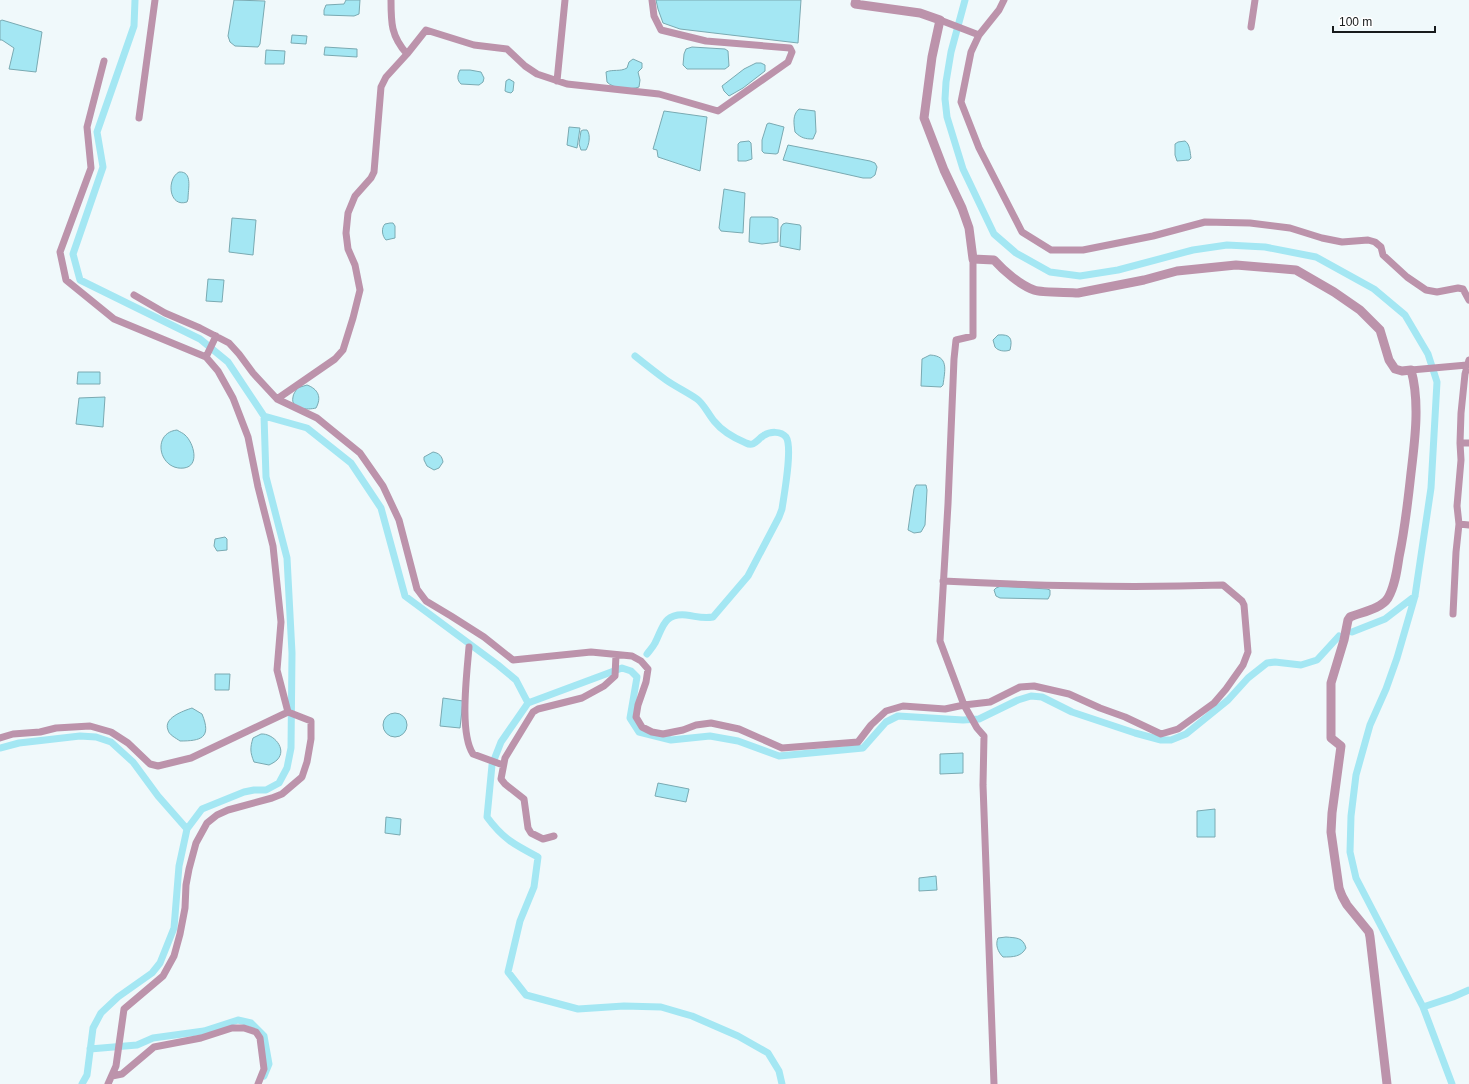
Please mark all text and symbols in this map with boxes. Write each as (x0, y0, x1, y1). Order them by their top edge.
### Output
scale bar (1333, 8, 1435, 34)
text: 100 m (1339, 15, 1372, 29)

